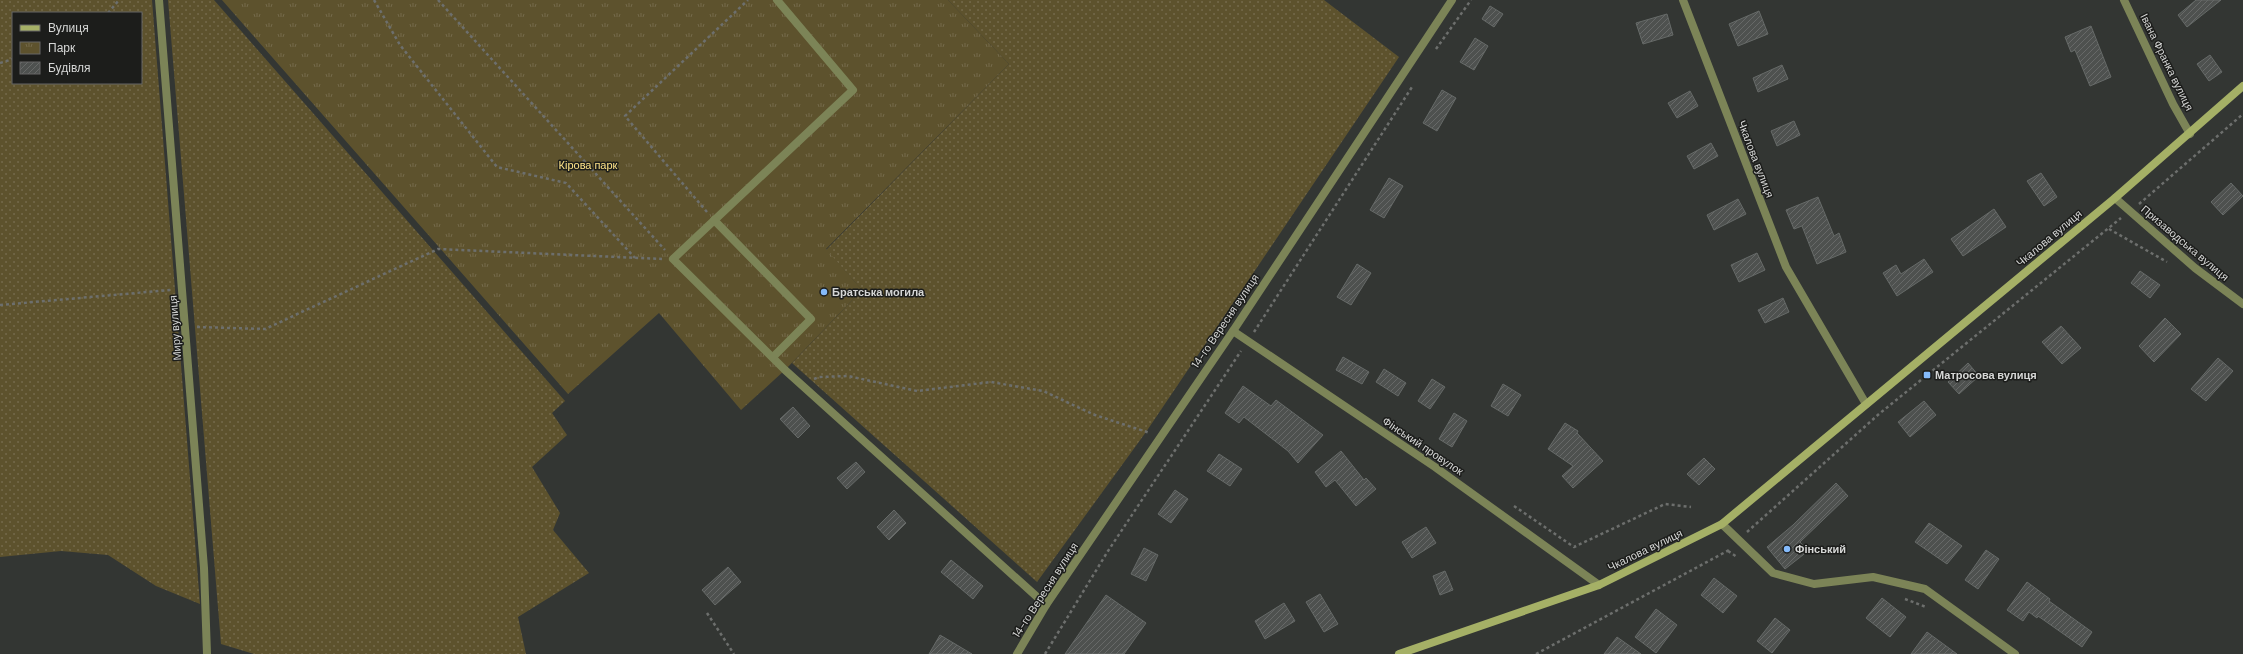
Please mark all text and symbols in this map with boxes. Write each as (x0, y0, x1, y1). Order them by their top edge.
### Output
street label: Івана Франка вулиця (2137, 11, 2197, 113)
legend (12, 12, 142, 84)
text: Вулиця (48, 20, 89, 36)
text: Парк (48, 40, 76, 56)
text: Будівля (48, 60, 90, 76)
street label: Чкалова вулиця (1735, 118, 1777, 200)
park label: Кірова парк (559, 158, 618, 172)
street label: Призаводська вулиця (2138, 202, 2232, 284)
street label: Чкалова вулиця (2013, 206, 2085, 270)
street label: 14-го Вересня вулиця (1188, 271, 1262, 371)
place label: Братська могила (832, 285, 925, 299)
marker: Братська могила (819, 287, 829, 297)
street label: Миру вулиця (166, 295, 184, 361)
place label: Матросова вулиця (1935, 368, 2037, 382)
marker: Матросова вулиця (1922, 370, 1932, 380)
street label: Фінський провулок (1380, 414, 1466, 478)
street label: Чкалова вулиця (1605, 526, 1685, 574)
street label: 14-го Вересня вулиця (1009, 540, 1081, 640)
place label: Фінський (1795, 542, 1846, 556)
marker: Фінський (1782, 544, 1792, 554)

